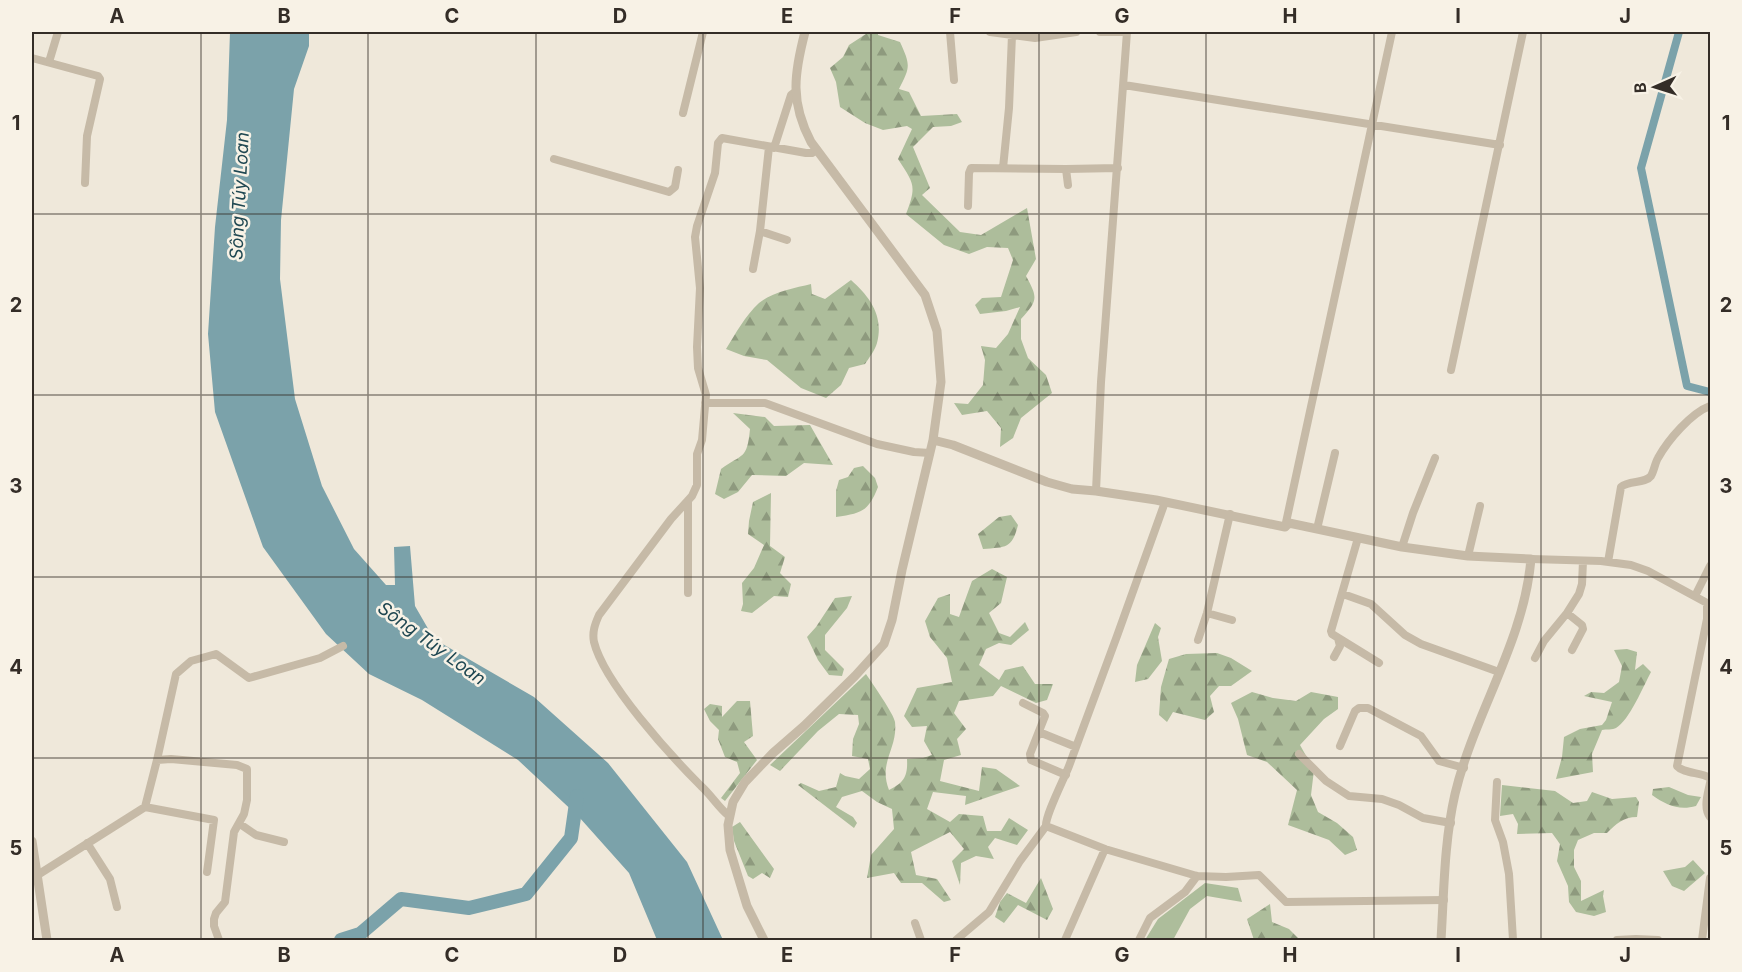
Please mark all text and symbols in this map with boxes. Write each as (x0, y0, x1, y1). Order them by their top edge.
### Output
text: A (110, 4, 125, 28)
text: B (277, 4, 291, 28)
text: C (445, 4, 459, 28)
text: D (613, 4, 627, 28)
text: E (781, 4, 793, 28)
text: F (949, 4, 961, 28)
text: G (1114, 4, 1130, 28)
text: H (1283, 4, 1297, 28)
text: I (1455, 4, 1461, 28)
text: J (1619, 4, 1631, 28)
north arrow (1625, 57, 1685, 117)
text: B (1630, 82, 1650, 94)
text: 1 (12, 111, 20, 135)
text: 1 (1722, 111, 1730, 135)
water label: Sông Túy Loan (225, 132, 253, 260)
text: 2 (10, 293, 22, 317)
text: 2 (1720, 293, 1732, 317)
text: 3 (10, 474, 22, 498)
text: 3 (1720, 474, 1732, 498)
water label: Sông Túy Loan (374, 597, 490, 689)
text: 4 (9, 655, 23, 679)
text: 4 (1719, 655, 1733, 679)
text: 5 (10, 836, 22, 860)
text: 5 (1720, 836, 1732, 860)
text: A (110, 943, 125, 967)
text: B (277, 943, 291, 967)
text: C (445, 943, 459, 967)
text: D (613, 943, 627, 967)
text: E (781, 943, 793, 967)
text: F (949, 943, 961, 967)
text: G (1114, 943, 1130, 967)
text: H (1283, 943, 1297, 967)
text: I (1455, 943, 1461, 967)
text: J (1619, 943, 1631, 967)

